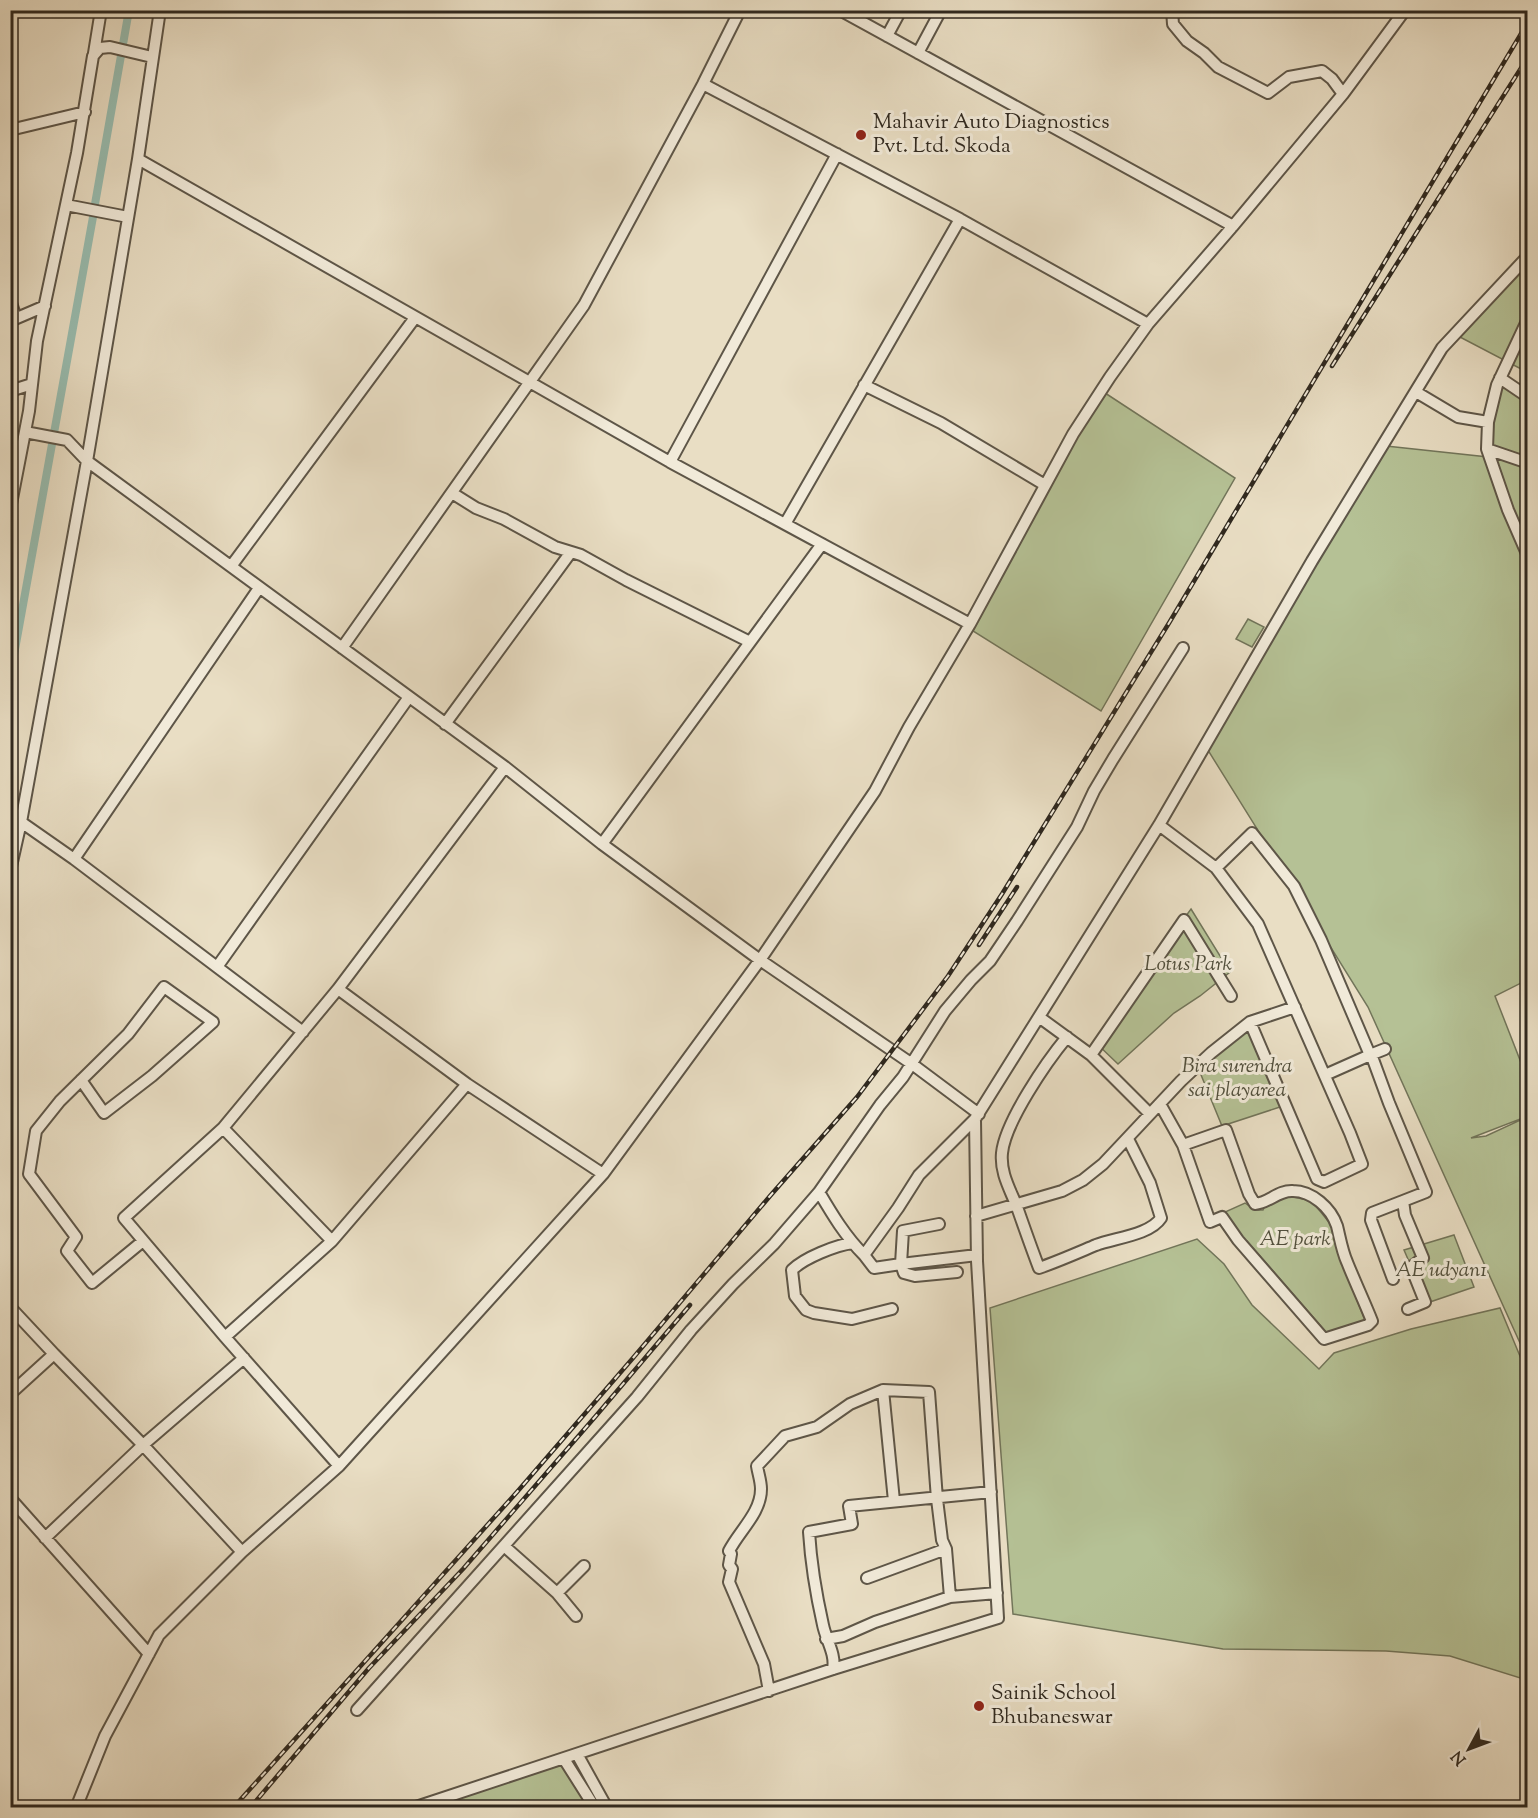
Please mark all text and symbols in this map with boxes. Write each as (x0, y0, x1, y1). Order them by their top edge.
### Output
place label: Mahavir Auto Diagnostics Pvt. Ltd. Skoda (873, 108, 1109, 162)
marker: Mahavir Auto Diagnostics Pvt. Ltd. Skoda (854, 128, 868, 142)
park label: Lotus Park (1144, 950, 1232, 980)
park label: Bira surendra sai playarea (1182, 1052, 1292, 1106)
park label: AE park (1259, 1225, 1331, 1255)
park label: AE udyan1 (1395, 1256, 1487, 1286)
place label: Sainik School Bhubaneswar (991, 1679, 1116, 1733)
marker: Sainik School Bhubaneswar (972, 1699, 986, 1713)
north arrow (1439, 1719, 1499, 1779)
text: N (1447, 1745, 1472, 1770)

